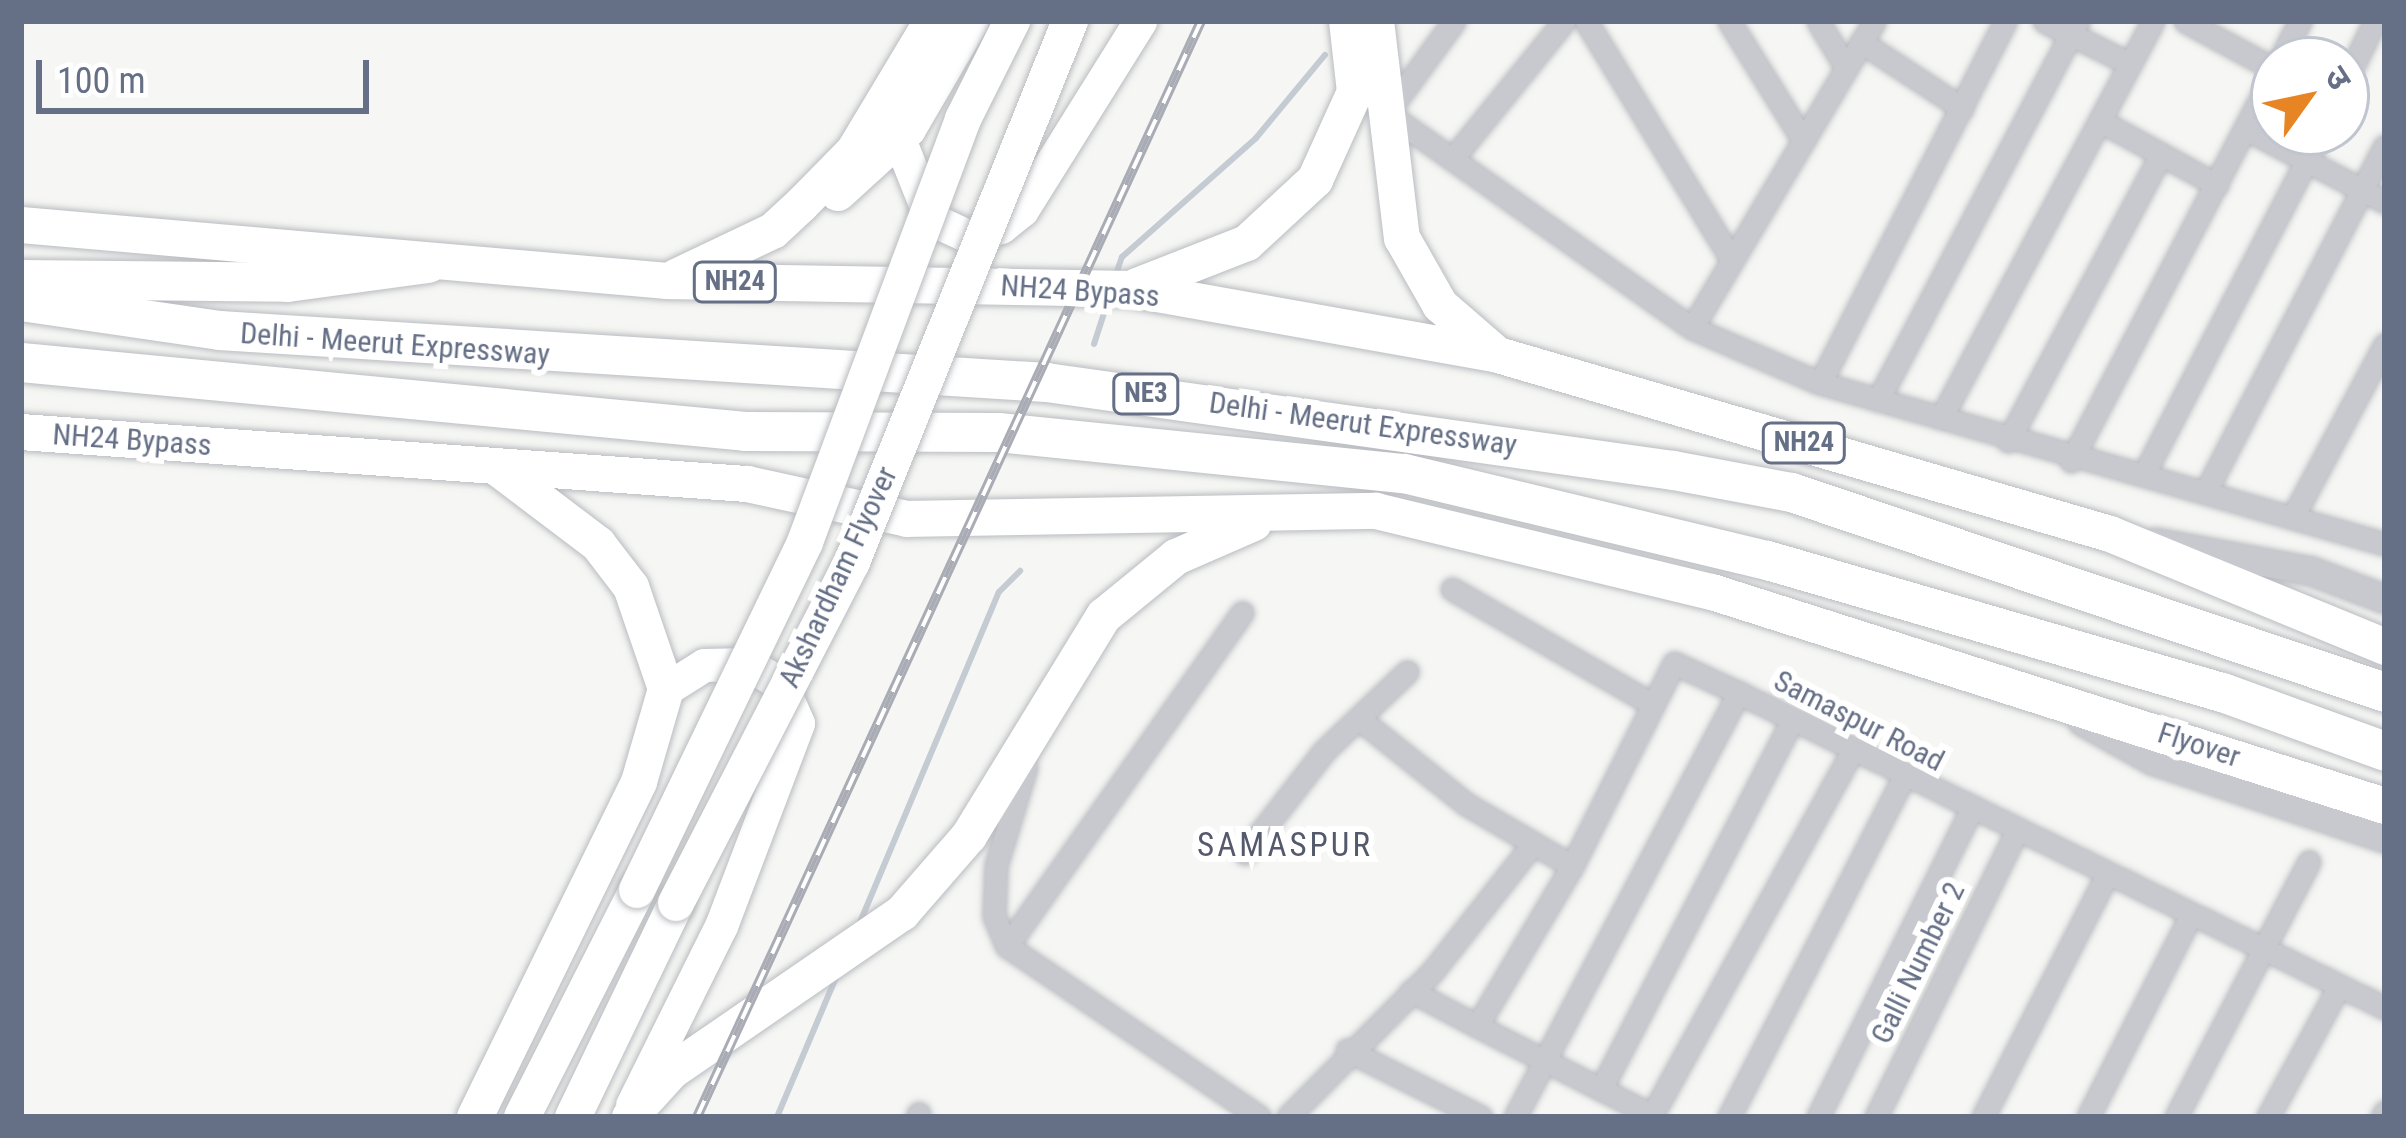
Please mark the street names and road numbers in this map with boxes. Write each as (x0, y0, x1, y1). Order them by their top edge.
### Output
road number: NH24 (690, 261, 780, 303)
street label: NH24 Bypass (999, 267, 1161, 315)
street label: Delhi - Meerut Expressway (239, 315, 551, 373)
road number: NE3 (1110, 373, 1182, 415)
street label: Delhi - Meerut Expressway (1207, 385, 1519, 463)
street label: NH24 Bypass (51, 416, 213, 464)
road number: NH24 (1759, 422, 1849, 464)
street label: Akshardham Flyover (771, 461, 905, 693)
street label: Samaspur Road (1768, 663, 1950, 779)
street label: Flyover (2153, 715, 2245, 775)
street label: Galli Number 2 (1863, 876, 1973, 1050)

